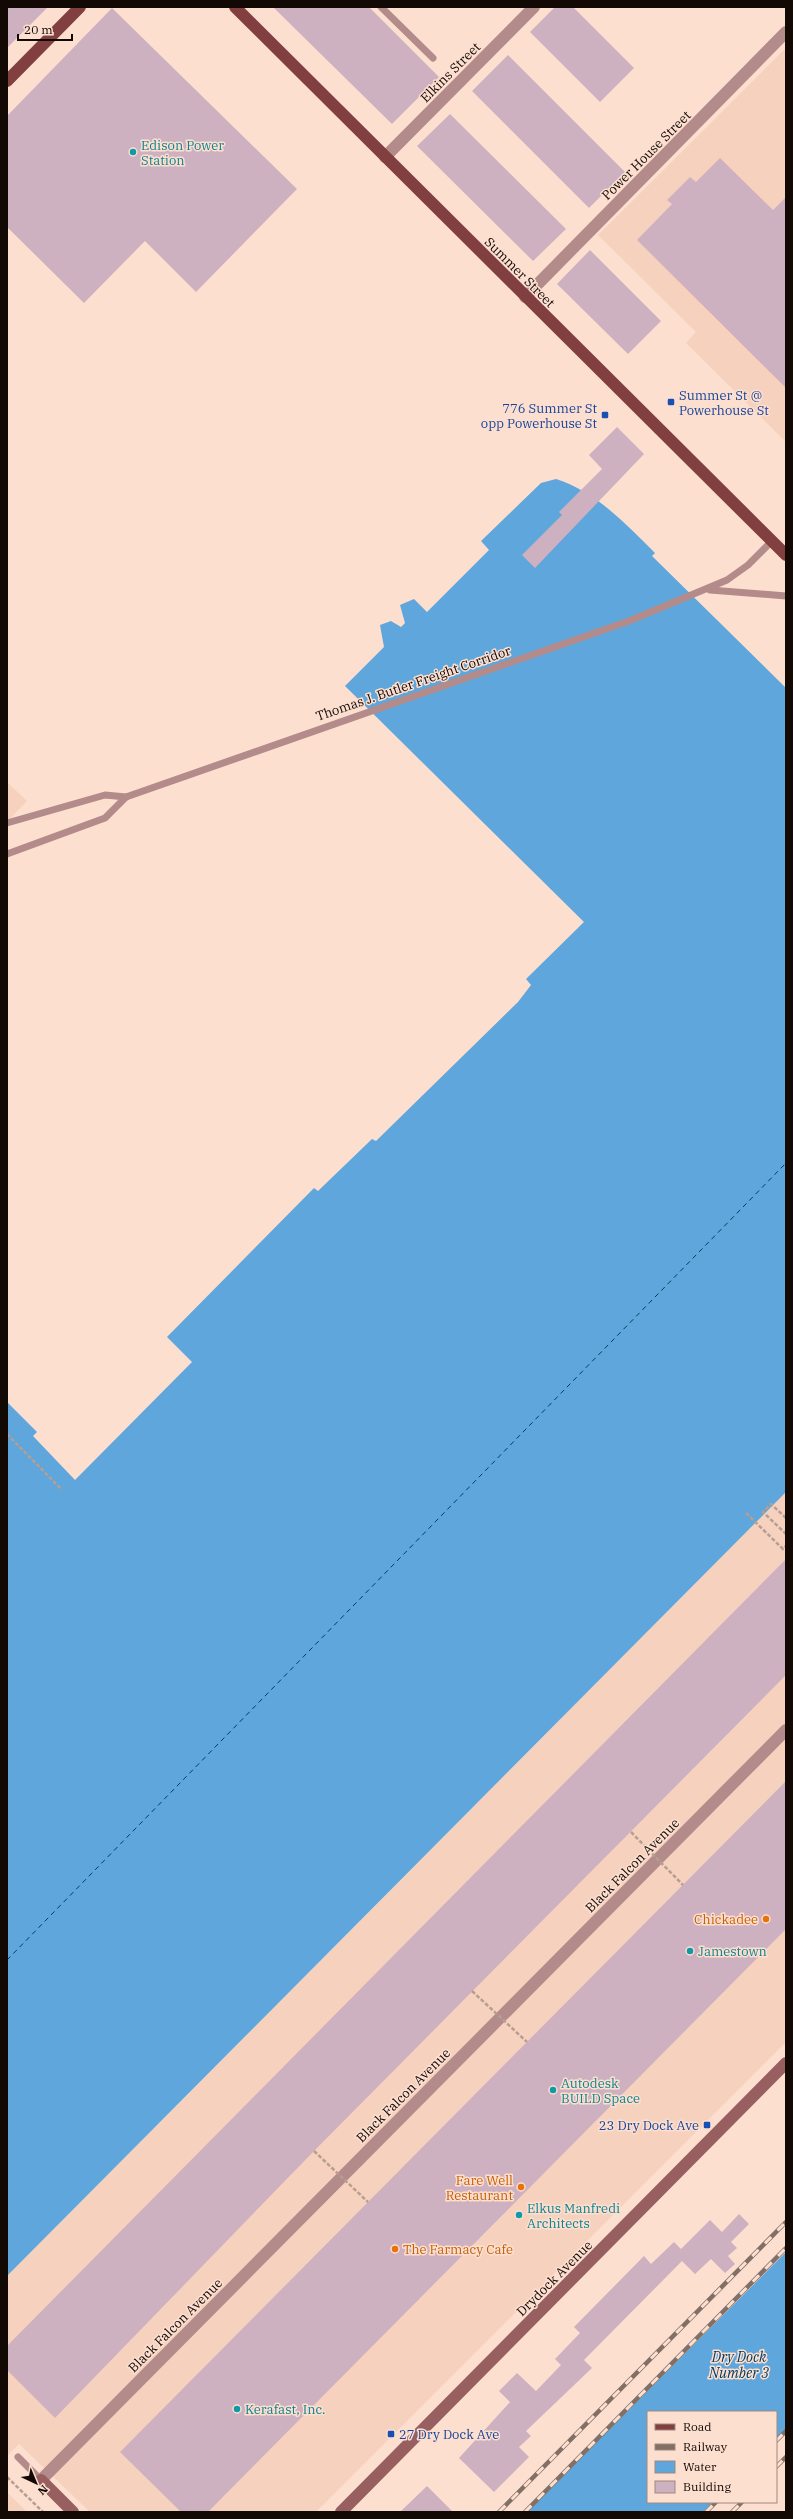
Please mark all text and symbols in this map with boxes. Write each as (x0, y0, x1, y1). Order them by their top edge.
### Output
scale bar (18, 16, 72, 42)
text: 20 m (24, 22, 53, 37)
street label: Elkins Street (417, 38, 484, 106)
street label: Power House Street (598, 107, 695, 204)
place label: Edison Power Station (141, 137, 224, 169)
marker: Edison Power Station (128, 147, 138, 157)
street label: Summer Street (481, 234, 559, 311)
place label: Summer St @ Powerhouse St (679, 387, 769, 419)
marker: Summer St @ Powerhouse St (666, 397, 676, 407)
place label: 776 Summer St opp Powerhouse St (481, 400, 597, 432)
marker: 776 Summer St opp Powerhouse St (600, 410, 610, 420)
street label: Thomas J. Butler Freight Corridor (313, 642, 513, 725)
street label: Black Falcon Avenue (582, 1815, 683, 1916)
place label: Chickadee (694, 1911, 758, 1928)
marker: Chickadee (761, 1914, 771, 1924)
place label: Jamestown (698, 1943, 767, 1960)
marker: Jamestown (685, 1946, 695, 1956)
street label: Black Falcon Avenue (353, 2045, 454, 2146)
place label: Autodesk BUILD Space (561, 2075, 640, 2107)
marker: Autodesk BUILD Space (548, 2085, 558, 2095)
place label: 23 Dry Dock Ave (599, 2117, 699, 2134)
marker: 23 Dry Dock Ave (702, 2120, 712, 2130)
place label: Fare Well Restaurant (446, 2172, 513, 2204)
marker: Fare Well Restaurant (516, 2182, 526, 2192)
place label: Elkus Manfredi Architects (527, 2200, 620, 2232)
marker: Elkus Manfredi Architects (514, 2210, 524, 2220)
street label: Drydock Avenue (513, 2237, 596, 2320)
place label: The Farmacy Cafe (403, 2241, 513, 2258)
marker: The Farmacy Cafe (390, 2244, 400, 2254)
street label: Black Falcon Avenue (125, 2275, 226, 2376)
water label: Dry Dock Number 3 (708, 2348, 769, 2382)
place label: Kerafast, Inc. (245, 2401, 325, 2418)
marker: Kerafast, Inc. (232, 2404, 242, 2414)
legend (647, 2411, 777, 2503)
text: Road (683, 2419, 712, 2434)
place label: 27 Dry Dock Ave (399, 2426, 499, 2443)
marker: 27 Dry Dock Ave (386, 2429, 396, 2439)
text: Railway (683, 2439, 728, 2454)
text: Water (683, 2459, 717, 2474)
north arrow (16, 2463, 56, 2503)
text: Building (683, 2479, 731, 2494)
text: N (35, 2482, 51, 2498)

